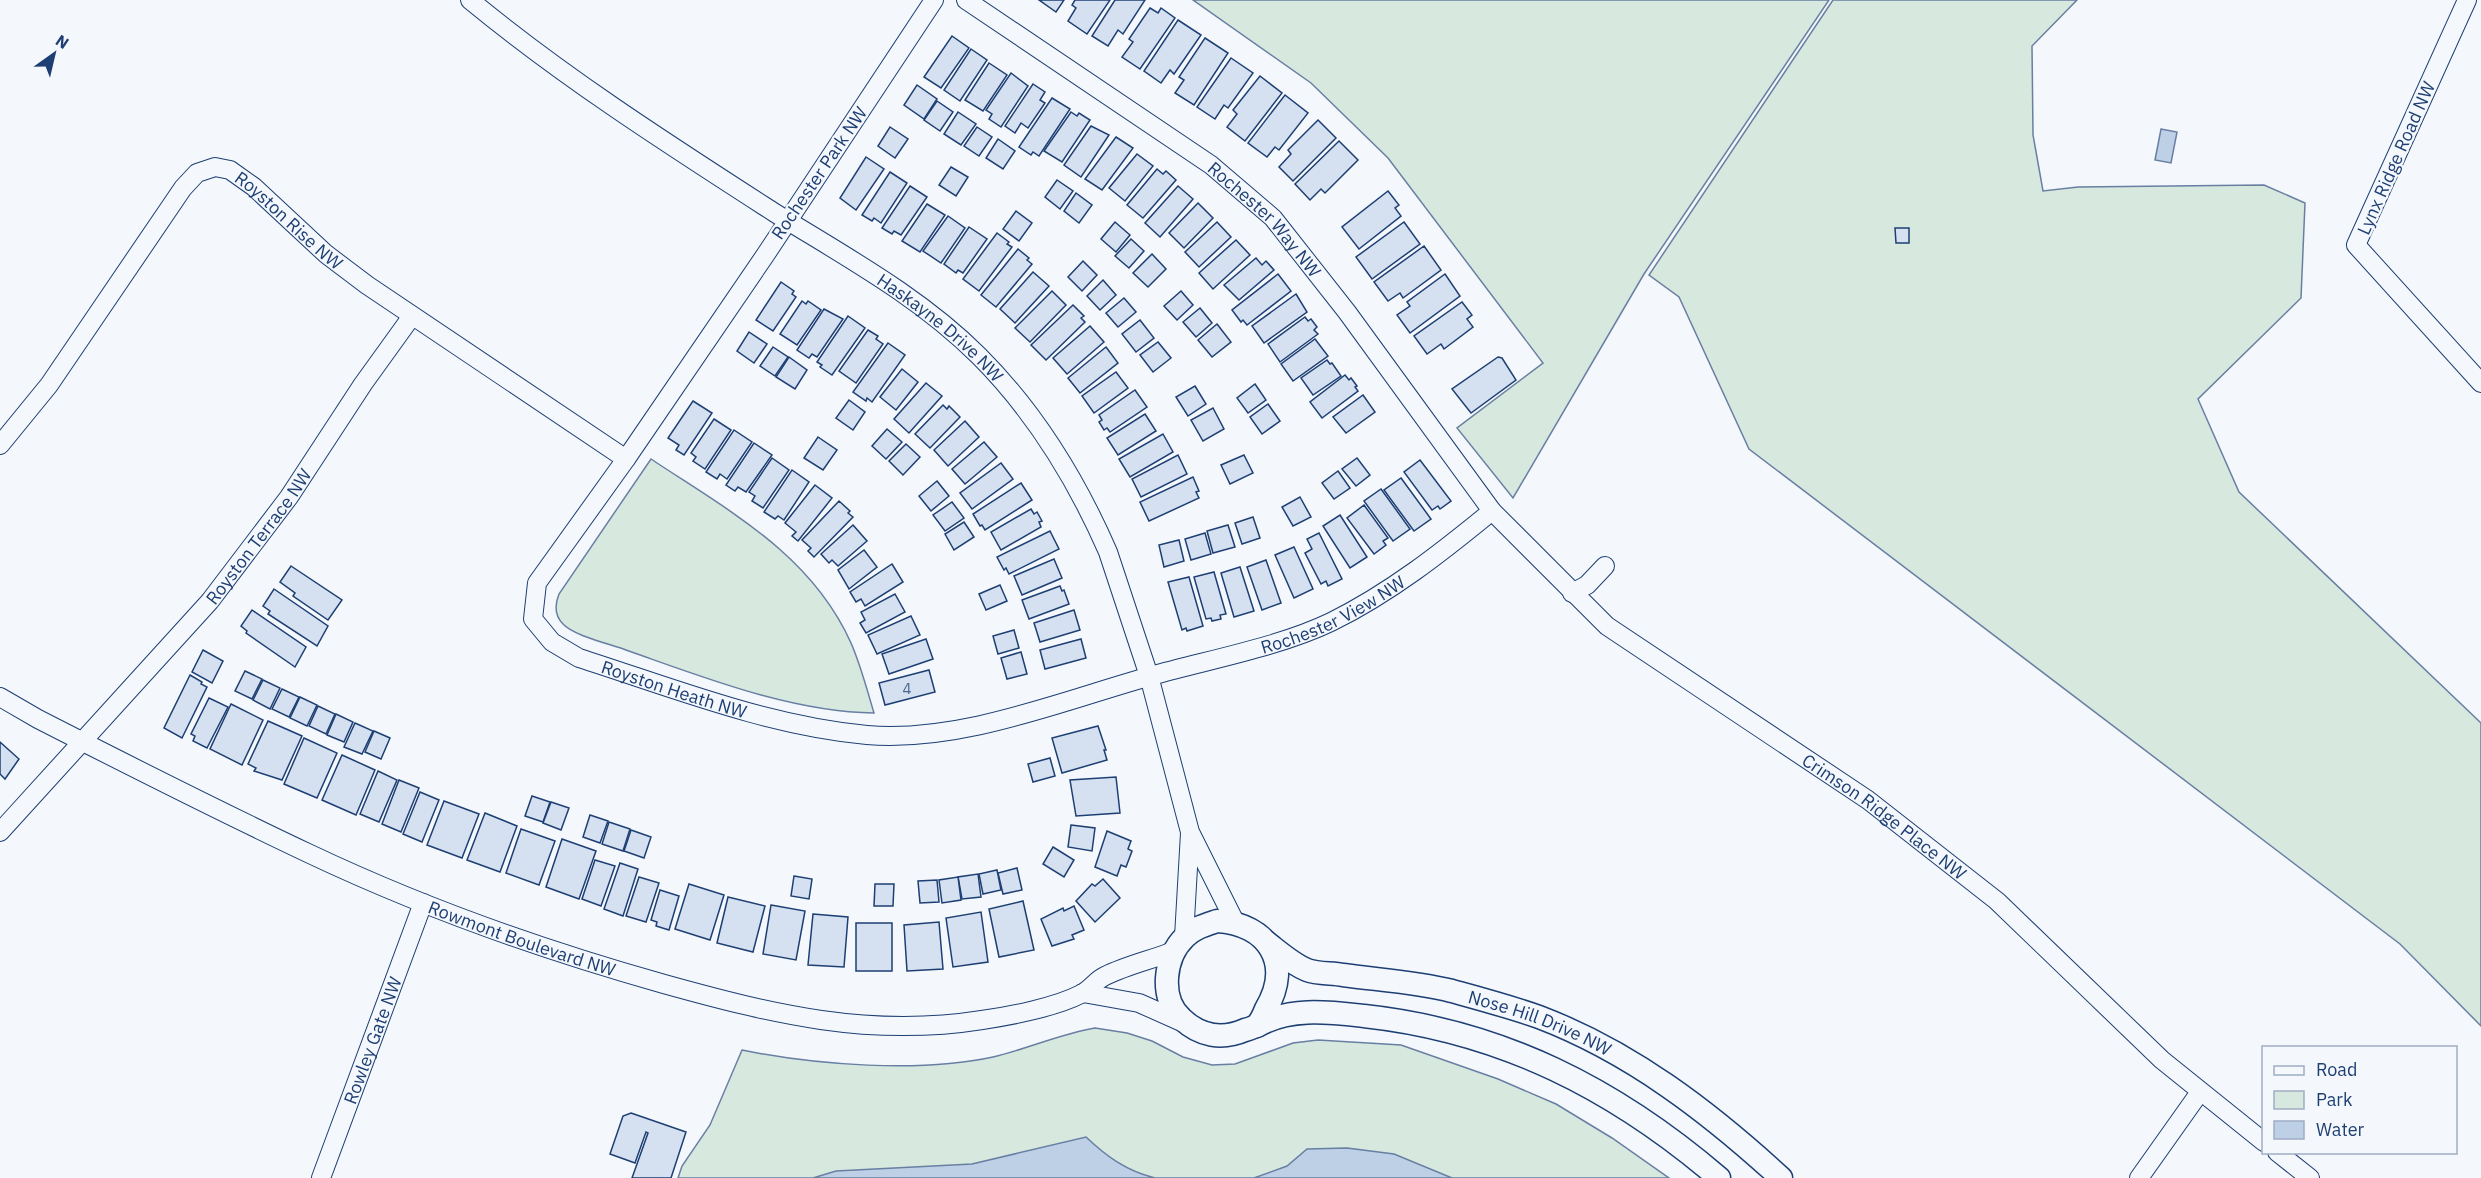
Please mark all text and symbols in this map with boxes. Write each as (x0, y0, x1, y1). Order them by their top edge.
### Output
north arrow (24, 24, 84, 84)
text: N (52, 30, 73, 53)
street label: Lynx Ridge Road NW (2352, 78, 2440, 238)
street label: Rochester Park NW (766, 102, 872, 244)
street label: Rochester Way NW (1203, 156, 1326, 282)
street label: Royston Rise NW (231, 166, 348, 274)
street label: Haskayne Drive NW (873, 268, 1009, 386)
street label: Royston Terrace NW (200, 464, 316, 609)
street label: Rochester View NW (1258, 570, 1409, 658)
street label: Royston Heath NW (598, 655, 750, 723)
house number: 4 (902, 679, 912, 698)
street label: Crimson Ridge Place NW (1798, 748, 1971, 884)
street label: Rowmont Boulevard NW (425, 895, 619, 981)
street label: Rowley Gate NW (338, 973, 406, 1107)
street label: Nose Hill Drive NW (1466, 985, 1616, 1060)
legend (2262, 1046, 2457, 1154)
text: Road (2316, 1058, 2357, 1081)
text: Park (2316, 1088, 2353, 1111)
text: Water (2316, 1118, 2365, 1141)

